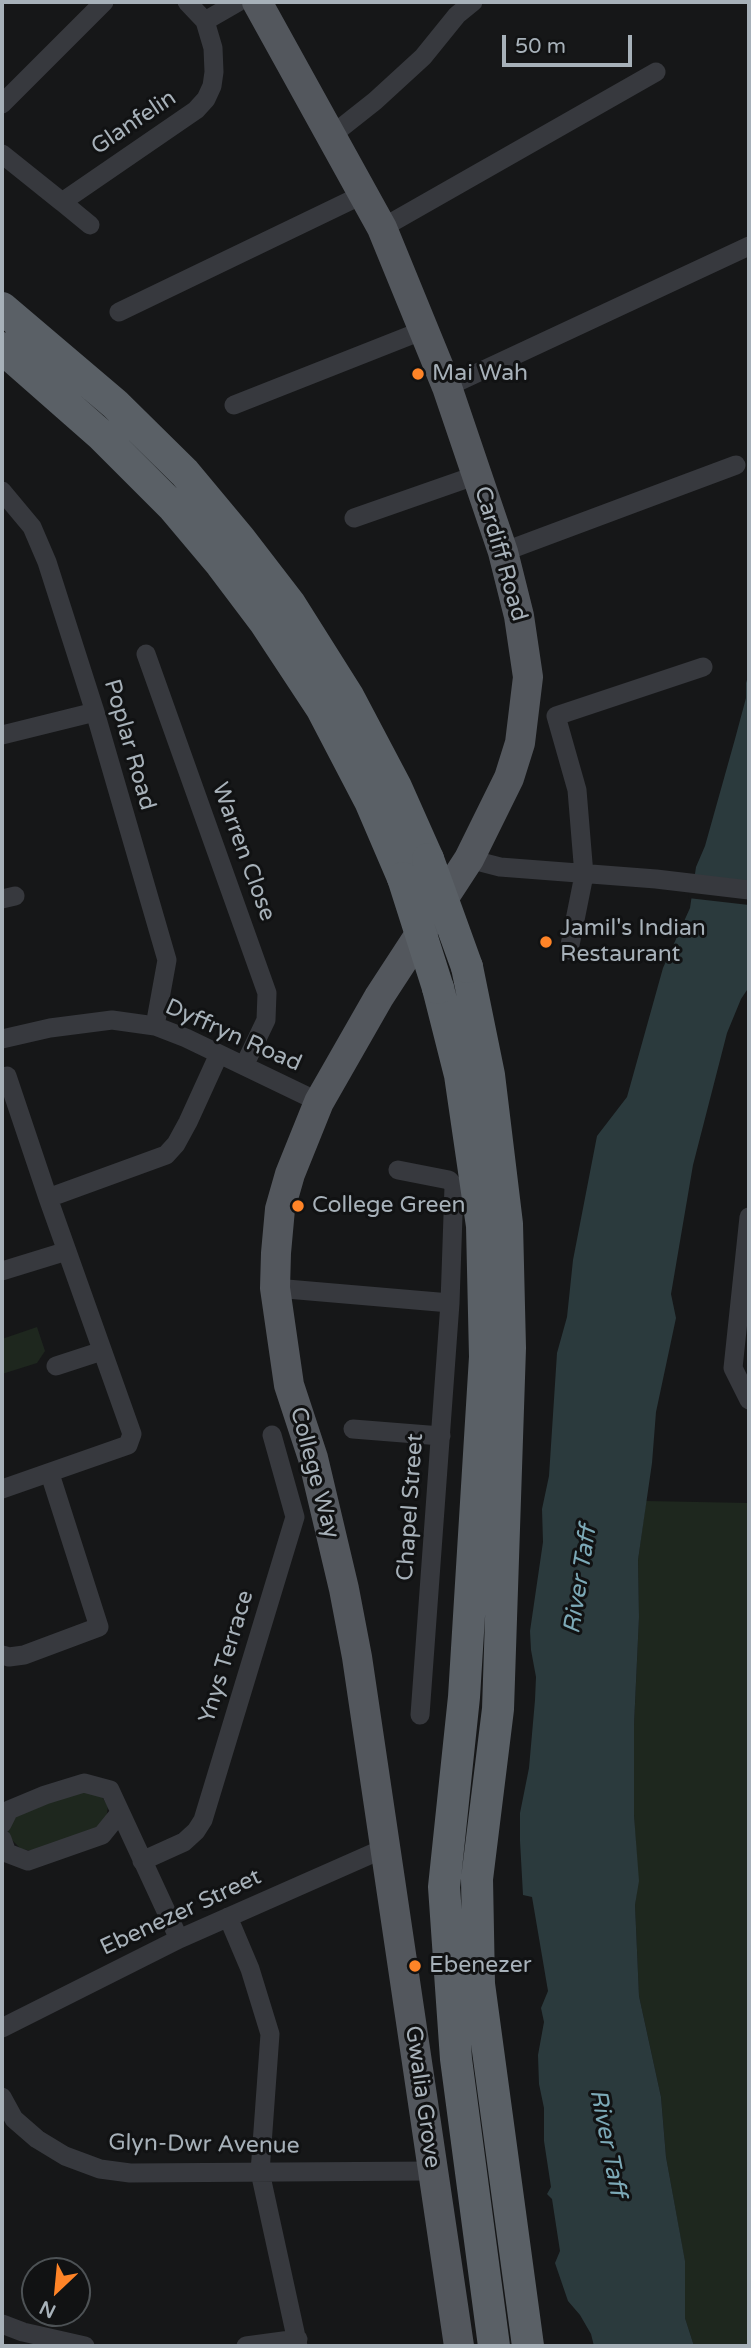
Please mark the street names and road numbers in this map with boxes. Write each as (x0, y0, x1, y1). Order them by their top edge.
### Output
street label: Glanfelin (86, 85, 182, 161)
street label: Cardiff Road (468, 483, 532, 625)
street label: Poplar Road (97, 676, 161, 814)
street label: Warren Close (205, 779, 281, 925)
street label: Dyffryn Road (161, 994, 305, 1078)
street label: College Way (283, 1404, 345, 1542)
street label: Chapel Street (392, 1432, 430, 1582)
street label: Ynys Terrace (194, 1587, 260, 1727)
street label: Ebenezer Street (96, 1864, 266, 1962)
street label: Gwalia Grove (398, 2024, 446, 2170)
street label: Glyn-Dwr Avenue (108, 2130, 300, 2160)

